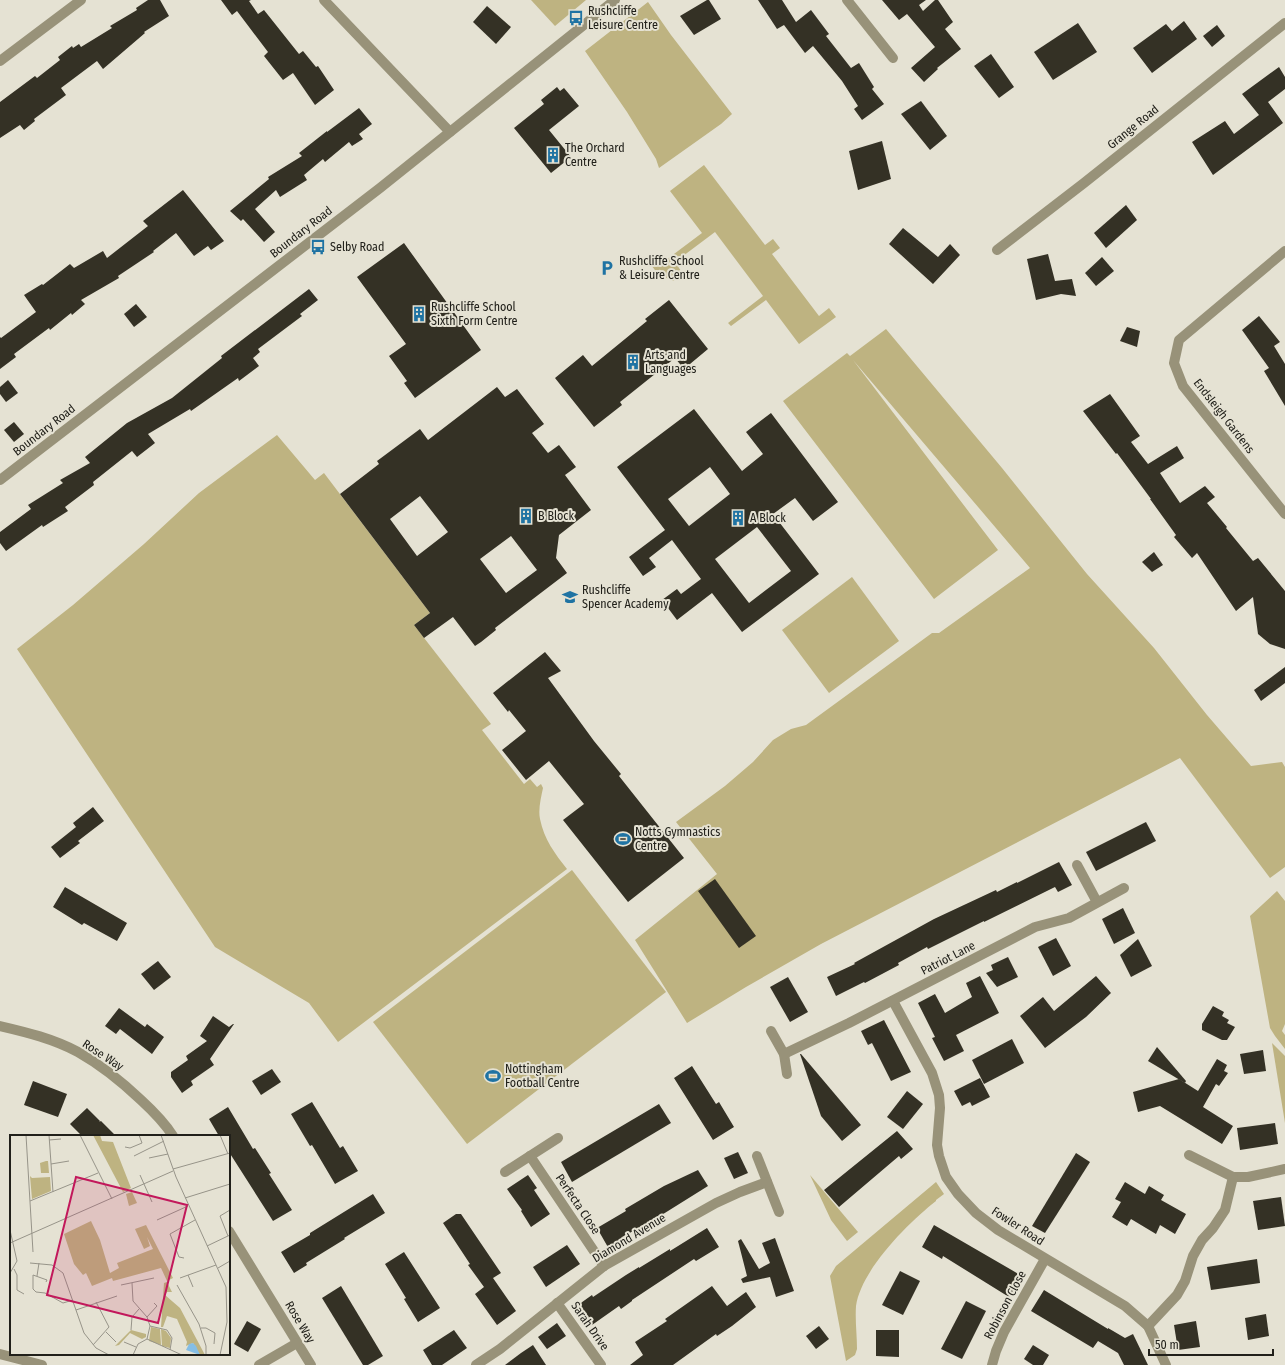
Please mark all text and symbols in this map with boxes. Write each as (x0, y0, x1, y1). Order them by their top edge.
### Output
place label: Rushcliffe Leisure Centre (588, 4, 658, 32)
bus stop icon: Rushcliffe Leisure Centre (567, 9, 585, 27)
street label: Grange Road (1105, 102, 1161, 152)
place label: The Orchard Centre (565, 141, 625, 169)
building icon: The Orchard Centre (544, 146, 562, 164)
street label: Boundary Road (267, 203, 335, 261)
bus stop icon: Selby Road (309, 238, 327, 256)
place label: Selby Road (330, 240, 384, 254)
place label: Rushcliffe School & Leisure Centre (619, 254, 704, 282)
parking icon: Rushcliffe School & Leisure Centre (598, 259, 616, 277)
place label: Rushcliffe School Sixth Form Centre (431, 300, 518, 328)
building icon: Rushcliffe School Sixth Form Centre (410, 305, 428, 323)
place label: Arts and Languages (645, 348, 697, 376)
building icon: Arts and Languages (624, 353, 642, 371)
street label: Endsleigh Gardens (1191, 376, 1257, 456)
street label: Boundary Road (10, 401, 78, 459)
building icon: B Block (517, 507, 535, 525)
place label: B Block (538, 509, 575, 523)
building icon: A Block (729, 509, 747, 527)
place label: A Block (750, 511, 786, 525)
place label: Rushcliffe Spencer Academy (582, 583, 669, 611)
school or university icon: Rushcliffe Spencer Academy (561, 588, 579, 606)
place label: Notts Gymnastics Centre (635, 825, 720, 853)
sports icon: Notts Gymnastics Centre (614, 830, 632, 848)
street label: Patriot Lane (918, 938, 978, 978)
street label: Rose Way (80, 1037, 127, 1074)
place label: Nottingham Football Centre (505, 1062, 579, 1090)
sports icon: Nottingham Football Centre (484, 1067, 502, 1085)
inset map (10, 1135, 230, 1355)
street label: Perfecta Close (553, 1171, 603, 1237)
street label: Fowler Road (989, 1204, 1047, 1248)
street label: Diamond Avenue (590, 1211, 668, 1265)
street label: Robinson Close (981, 1268, 1029, 1342)
street label: Rose Way (282, 1299, 318, 1346)
street label: Sarah Drive (568, 1299, 612, 1353)
scale bar (1149, 1331, 1273, 1357)
text: 50 m (1155, 1338, 1179, 1352)

